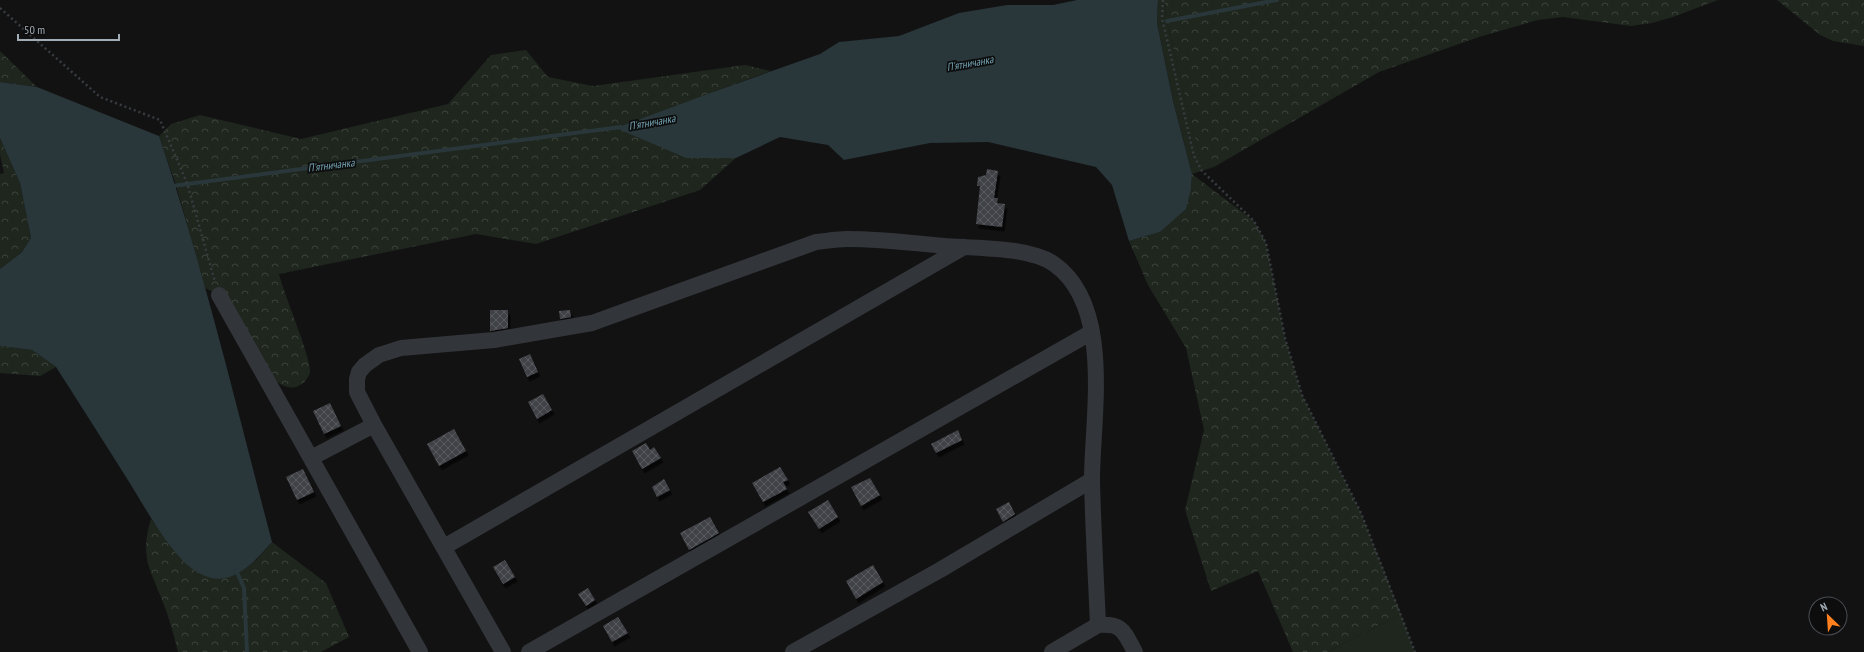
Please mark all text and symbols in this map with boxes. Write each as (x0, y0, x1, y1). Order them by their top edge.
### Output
scale bar (18, 16, 119, 42)
text: 50 m (24, 22, 45, 37)
water label: П'ятничанка (946, 52, 995, 74)
water label: П'ятничанка (628, 111, 677, 133)
water label: П'ятничанка (307, 155, 356, 175)
north arrow (1808, 596, 1848, 636)
text: N (1818, 599, 1829, 615)

